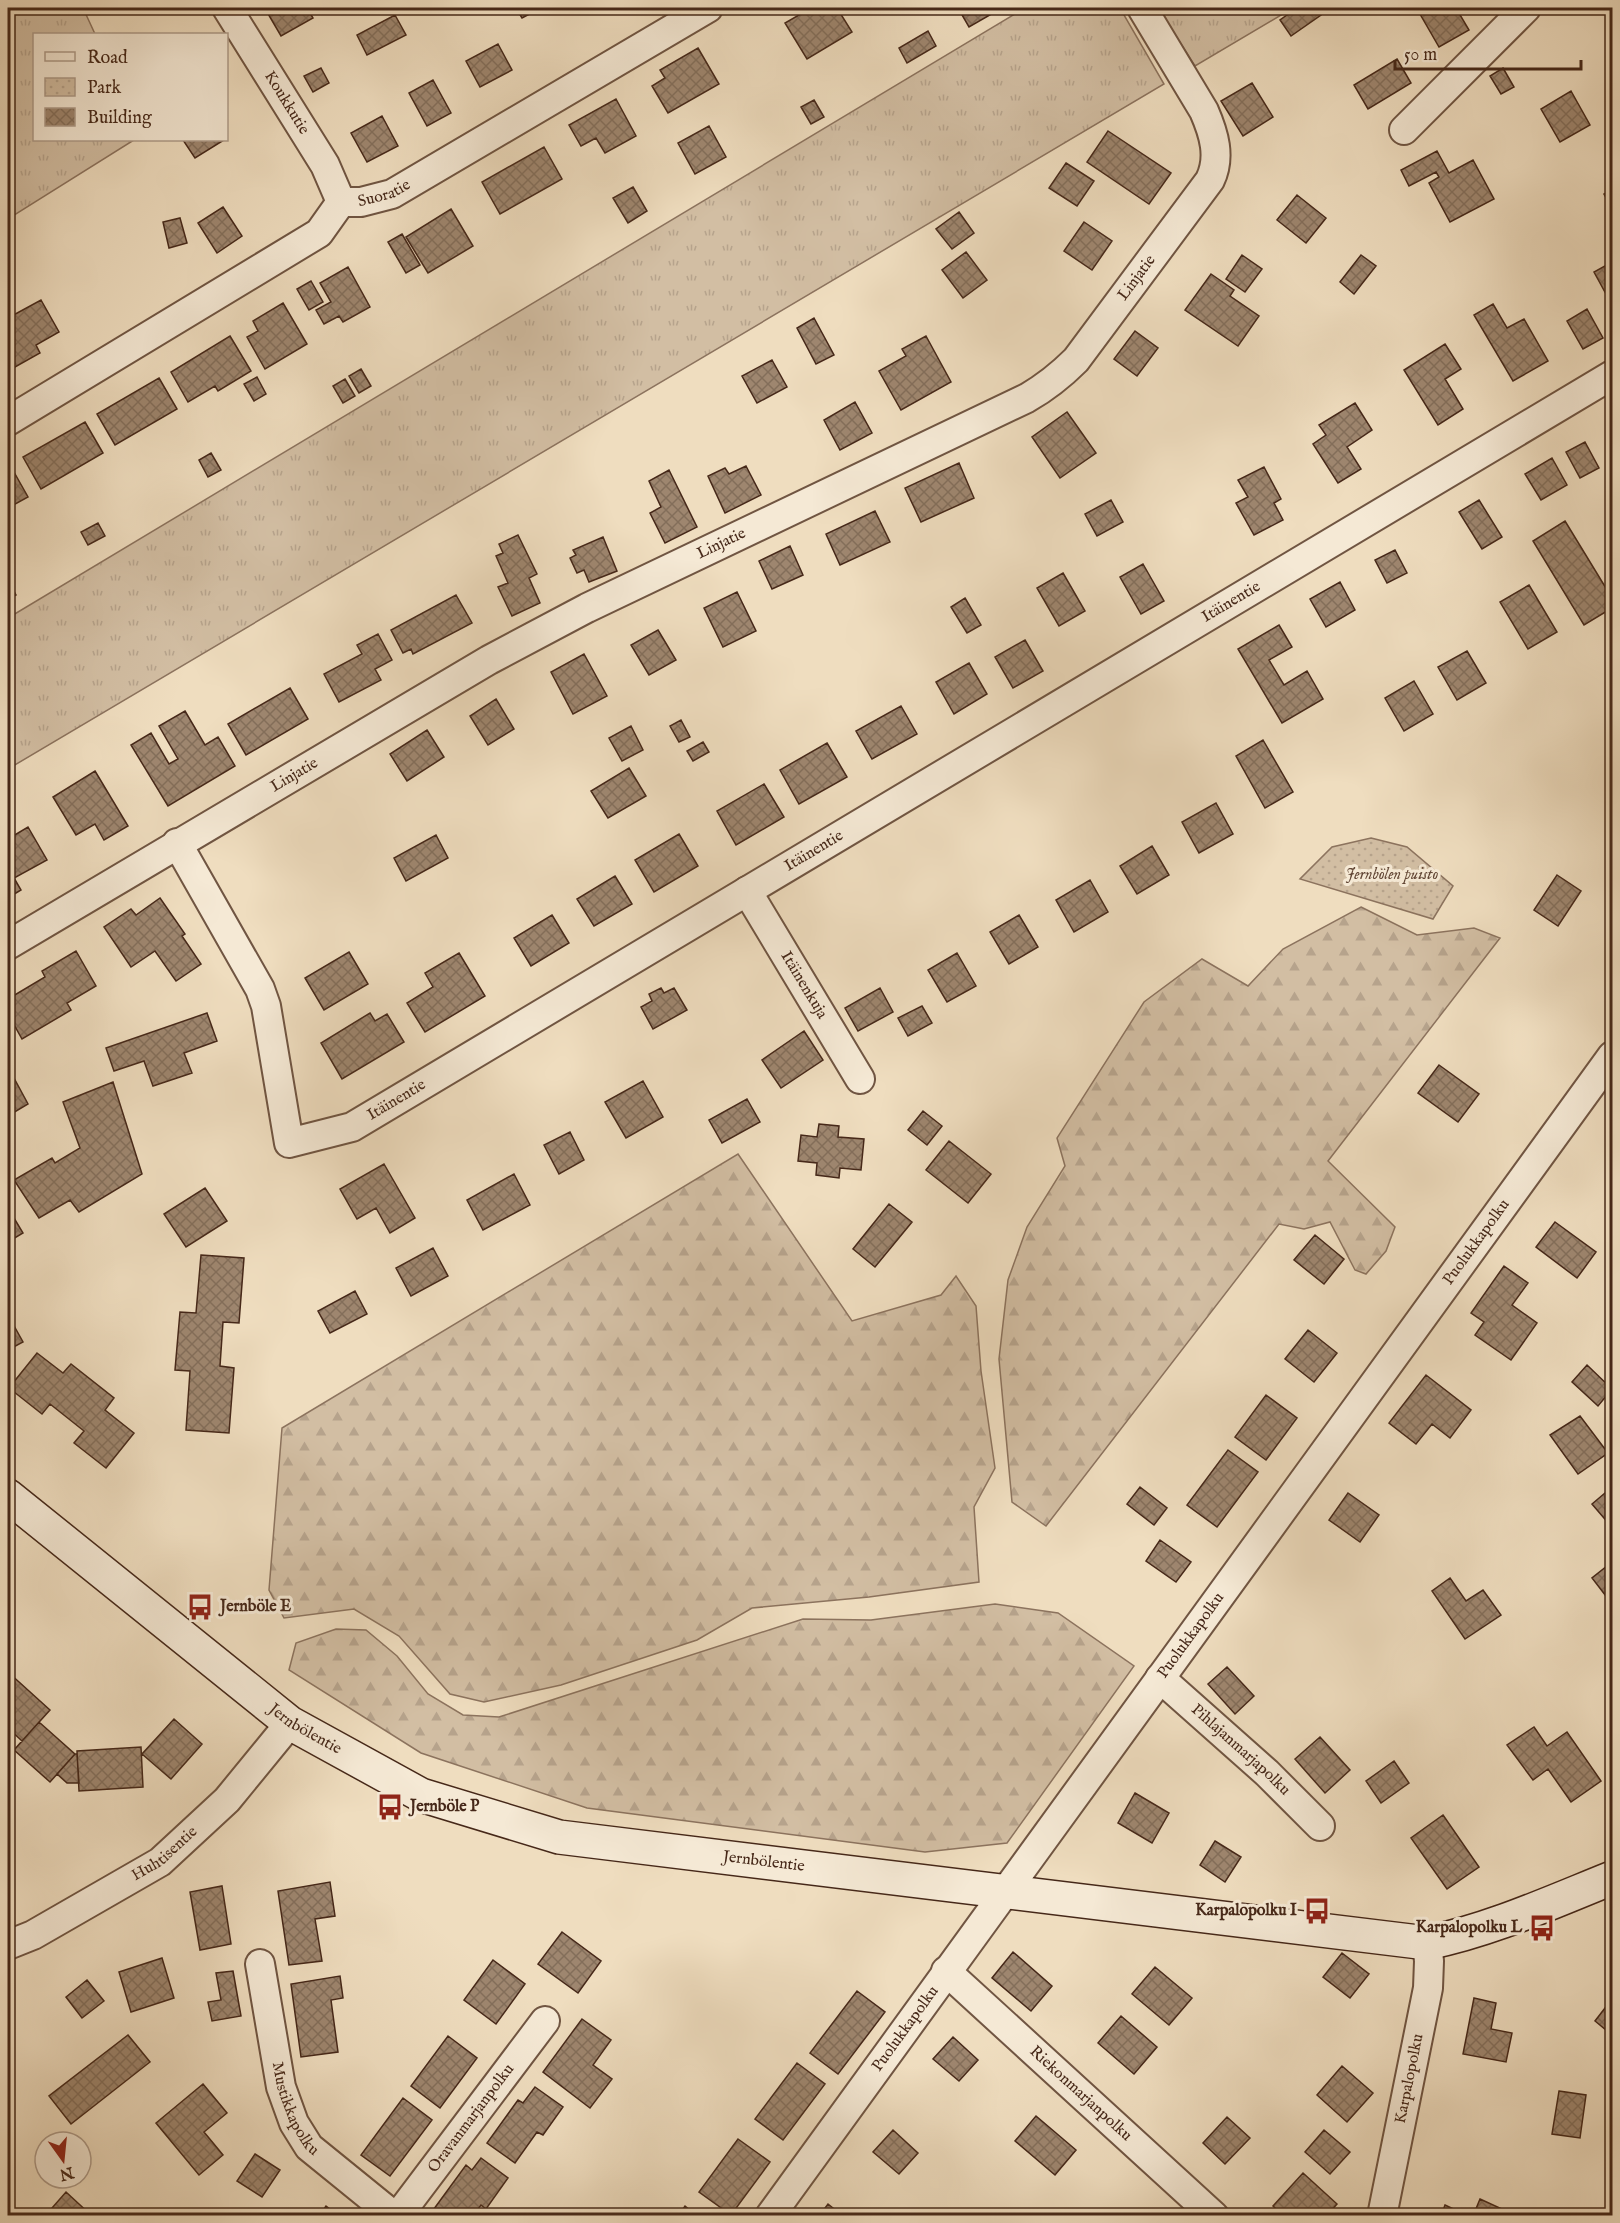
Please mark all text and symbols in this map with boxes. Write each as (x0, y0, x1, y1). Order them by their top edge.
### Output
legend (33, 33, 228, 141)
scale bar (1395, 33, 1581, 71)
text: 50 m (1404, 44, 1437, 67)
text: Road (87, 47, 128, 70)
street label: Koukkutie (259, 68, 314, 138)
text: Park (87, 77, 122, 100)
text: Building (87, 107, 152, 130)
street label: Suoratie (356, 175, 414, 212)
street label: Linjatie (1114, 251, 1161, 305)
street label: Linjatie (694, 524, 749, 564)
street label: Itäinentie (1198, 577, 1264, 627)
street label: Linjatie (267, 753, 322, 797)
street label: Itäinentie (781, 826, 847, 876)
park label: Jernbölen puisto (1346, 865, 1439, 885)
street label: Itäinenkuja (776, 948, 832, 1023)
street label: Itäinentie (364, 1075, 430, 1126)
street label: Puolukkapolku (1439, 1196, 1514, 1289)
street label: Puolukkapolku (1153, 1589, 1229, 1683)
bus stop icon: Jernböle E (185, 1592, 215, 1622)
place label: Jernböle E (218, 1597, 291, 1617)
street label: Jernbölentie (263, 1698, 345, 1759)
street label: Pihlajanmarjapolku (1187, 1700, 1294, 1800)
bus stop icon: Jernböle P (375, 1792, 405, 1822)
place label: Jernböle P (408, 1797, 480, 1817)
street label: Huhtisentie (128, 1822, 202, 1886)
street label: Jernbölentie (720, 1847, 806, 1877)
bus stop icon: Karpalopolku I (1302, 1896, 1332, 1926)
place label: Karpalopolku I (1195, 1901, 1297, 1921)
bus stop icon: Karpalopolku L (1527, 1913, 1557, 1943)
place label: Karpalopolku L (1416, 1918, 1523, 1938)
street label: Puolukkapolku (868, 1982, 944, 2076)
street label: Karpalopolku (1391, 2032, 1429, 2126)
street label: Riekonmarjanpolku (1025, 2042, 1136, 2146)
street label: Mustikkapolku (267, 2060, 322, 2161)
street label: Oravanmarjanpolku (424, 2060, 519, 2177)
north arrow (33, 2130, 93, 2190)
text: N (57, 2161, 77, 2184)

